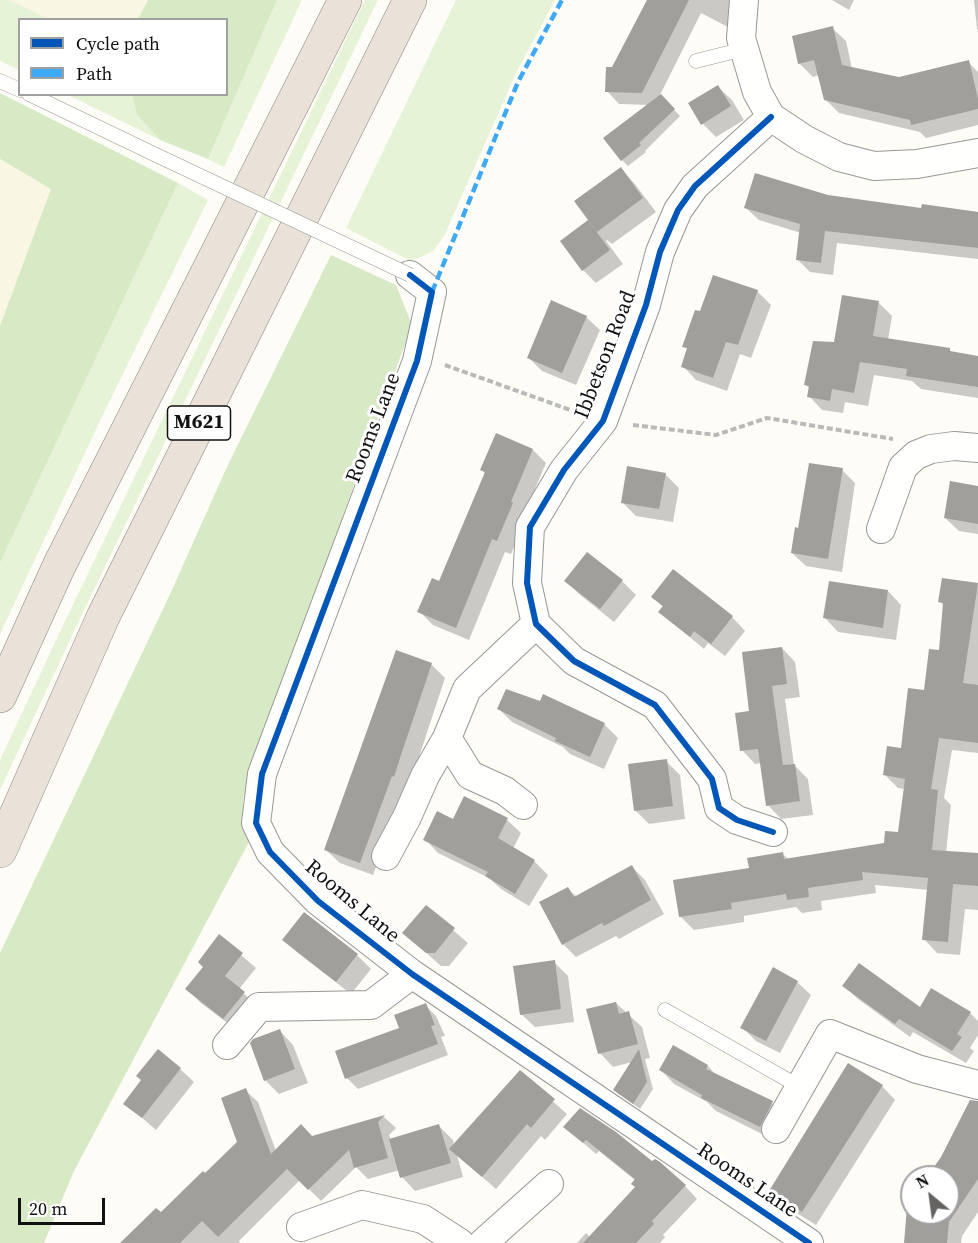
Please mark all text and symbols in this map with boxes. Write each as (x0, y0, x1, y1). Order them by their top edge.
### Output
legend (18, 18, 228, 96)
text: Cycle path (76, 31, 160, 56)
text: Path (76, 61, 112, 86)
street label: Ibbetson Road (570, 287, 642, 423)
street label: Rooms Lane (341, 369, 407, 487)
road number: M621 (168, 406, 230, 440)
street label: Rooms Lane (299, 855, 405, 949)
street label: Rooms Lane (692, 1138, 802, 1224)
north arrow (900, 1165, 960, 1225)
text: N (912, 1169, 933, 1193)
scale bar (21, 1186, 108, 1224)
text: 20 m (29, 1196, 67, 1221)

